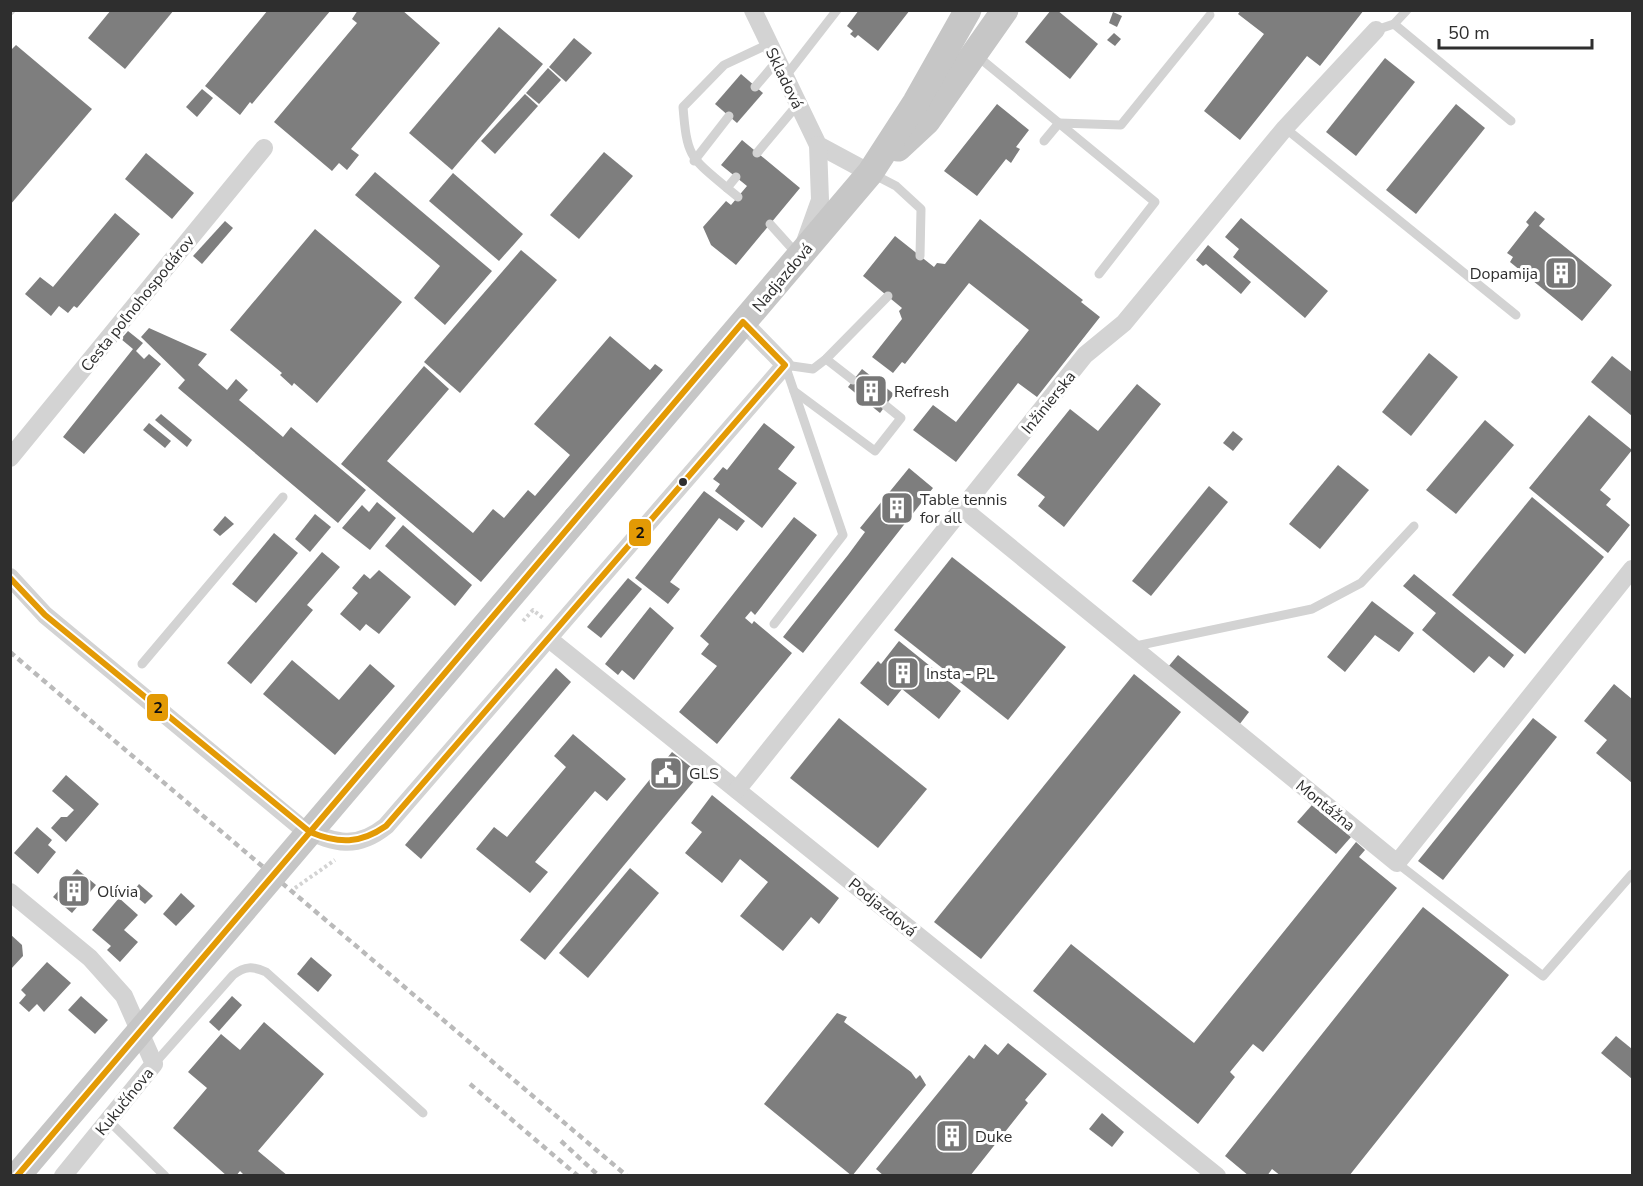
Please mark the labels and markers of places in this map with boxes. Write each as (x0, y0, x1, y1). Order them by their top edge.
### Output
building icon: Dopamija (1543, 255, 1579, 291)
place label: Dopamija (1470, 263, 1538, 285)
building icon: Refresh (853, 373, 889, 409)
place label: Refresh (894, 381, 949, 403)
unlabelled marker (677, 476, 689, 488)
place label: Table tennis for all (920, 489, 1007, 529)
building icon: Table tennis for all (879, 490, 915, 526)
building icon: Insta - PL (885, 655, 921, 691)
place label: Insta - PL (926, 663, 995, 685)
public building icon: GLS (648, 755, 684, 791)
place label: GLS (689, 763, 719, 785)
building icon: Olívia (56, 873, 92, 909)
place label: Olívia (97, 881, 138, 903)
building icon: Duke (934, 1118, 970, 1154)
place label: Duke (975, 1126, 1012, 1148)

